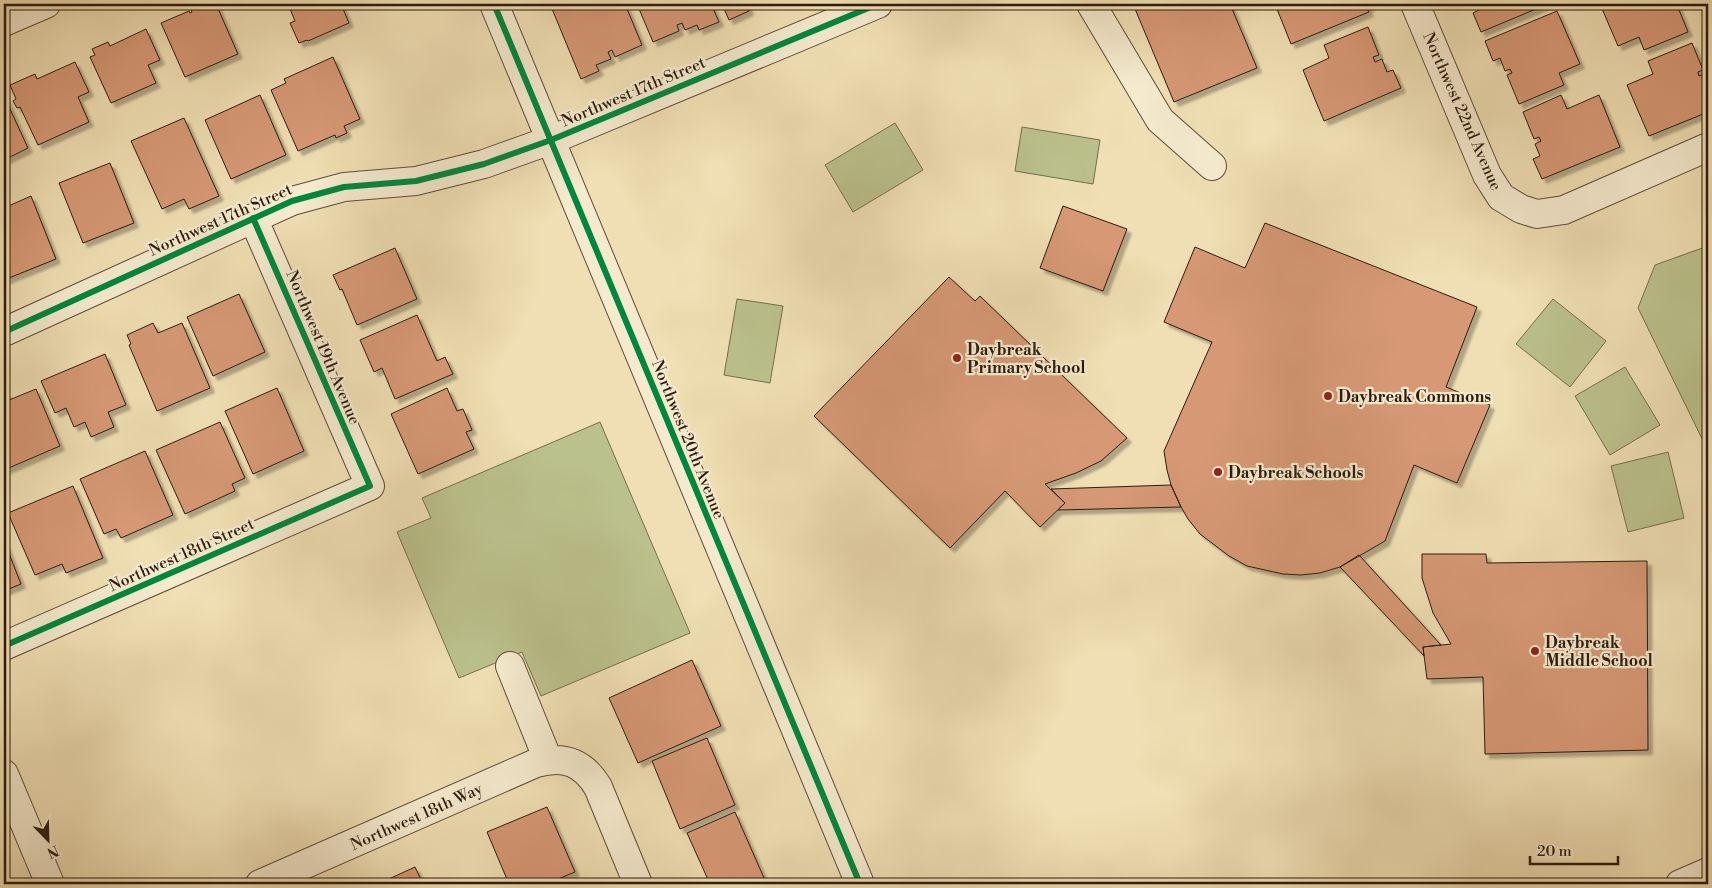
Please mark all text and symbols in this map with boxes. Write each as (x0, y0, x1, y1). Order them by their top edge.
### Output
street label: Northwest 22nd Avenue (1418, 29, 1506, 194)
street label: Northwest 17th Street (558, 52, 709, 131)
street label: Northwest 17th Street (146, 179, 295, 261)
street label: Northwest 19th Avenue (281, 267, 365, 428)
place label: Daybreak Primary School (967, 340, 1086, 378)
marker: Daybreak Primary School (951, 352, 963, 364)
street label: Northwest 20th Avenue (647, 357, 729, 522)
place label: Daybreak Commons (1338, 387, 1491, 407)
marker: Daybreak Commons (1322, 390, 1334, 402)
place label: Daybreak Schools (1228, 463, 1363, 483)
marker: Daybreak Schools (1212, 466, 1224, 478)
street label: Northwest 18th Street (106, 514, 257, 596)
place label: Daybreak Middle School (1545, 633, 1654, 671)
marker: Daybreak Middle School (1529, 645, 1541, 657)
street label: Northwest 18th Way (347, 779, 486, 855)
north arrow (22, 816, 72, 866)
scale bar (1530, 833, 1617, 865)
text: N (44, 841, 61, 861)
text: 20 m (1537, 842, 1572, 861)

